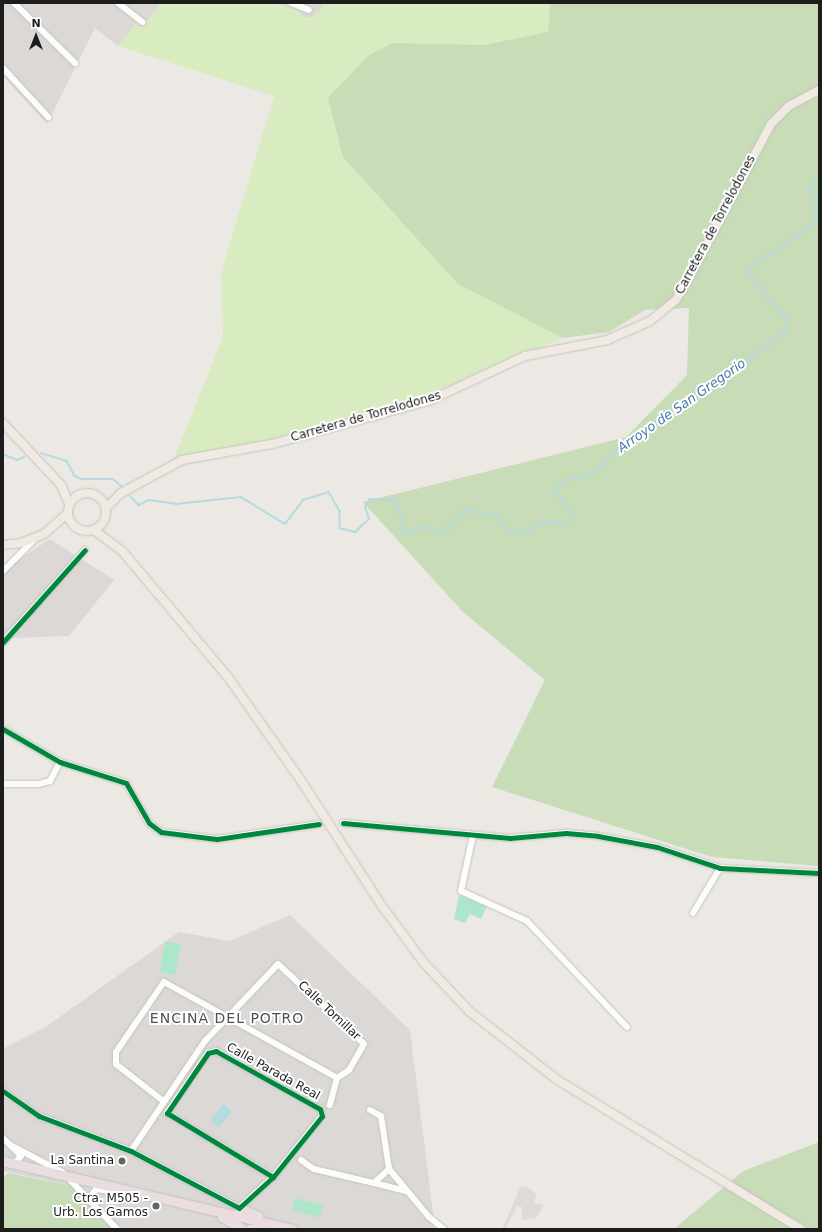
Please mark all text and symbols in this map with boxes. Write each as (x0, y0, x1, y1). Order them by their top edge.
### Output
north arrow (16, 16, 56, 56)
text: N (31, 17, 41, 30)
street label: Carretera de Torrelodones (673, 153, 759, 297)
water label: Arroyo de San Gregorio (615, 356, 749, 456)
street label: Carretera de Torrelodones (289, 389, 443, 445)
street label: Calle Tomillar (295, 978, 363, 1044)
district label: ENCINA DEL POTRO (150, 1010, 304, 1026)
street label: Calle Parada Real (224, 1040, 322, 1104)
place label: La Santina (51, 1154, 114, 1168)
marker: La Santina (117, 1156, 127, 1166)
place label: Ctra. M505 - Urb. Los Gamos (53, 1192, 148, 1220)
marker: Ctra. M505 - Urb. Los Gamos (151, 1201, 161, 1211)

